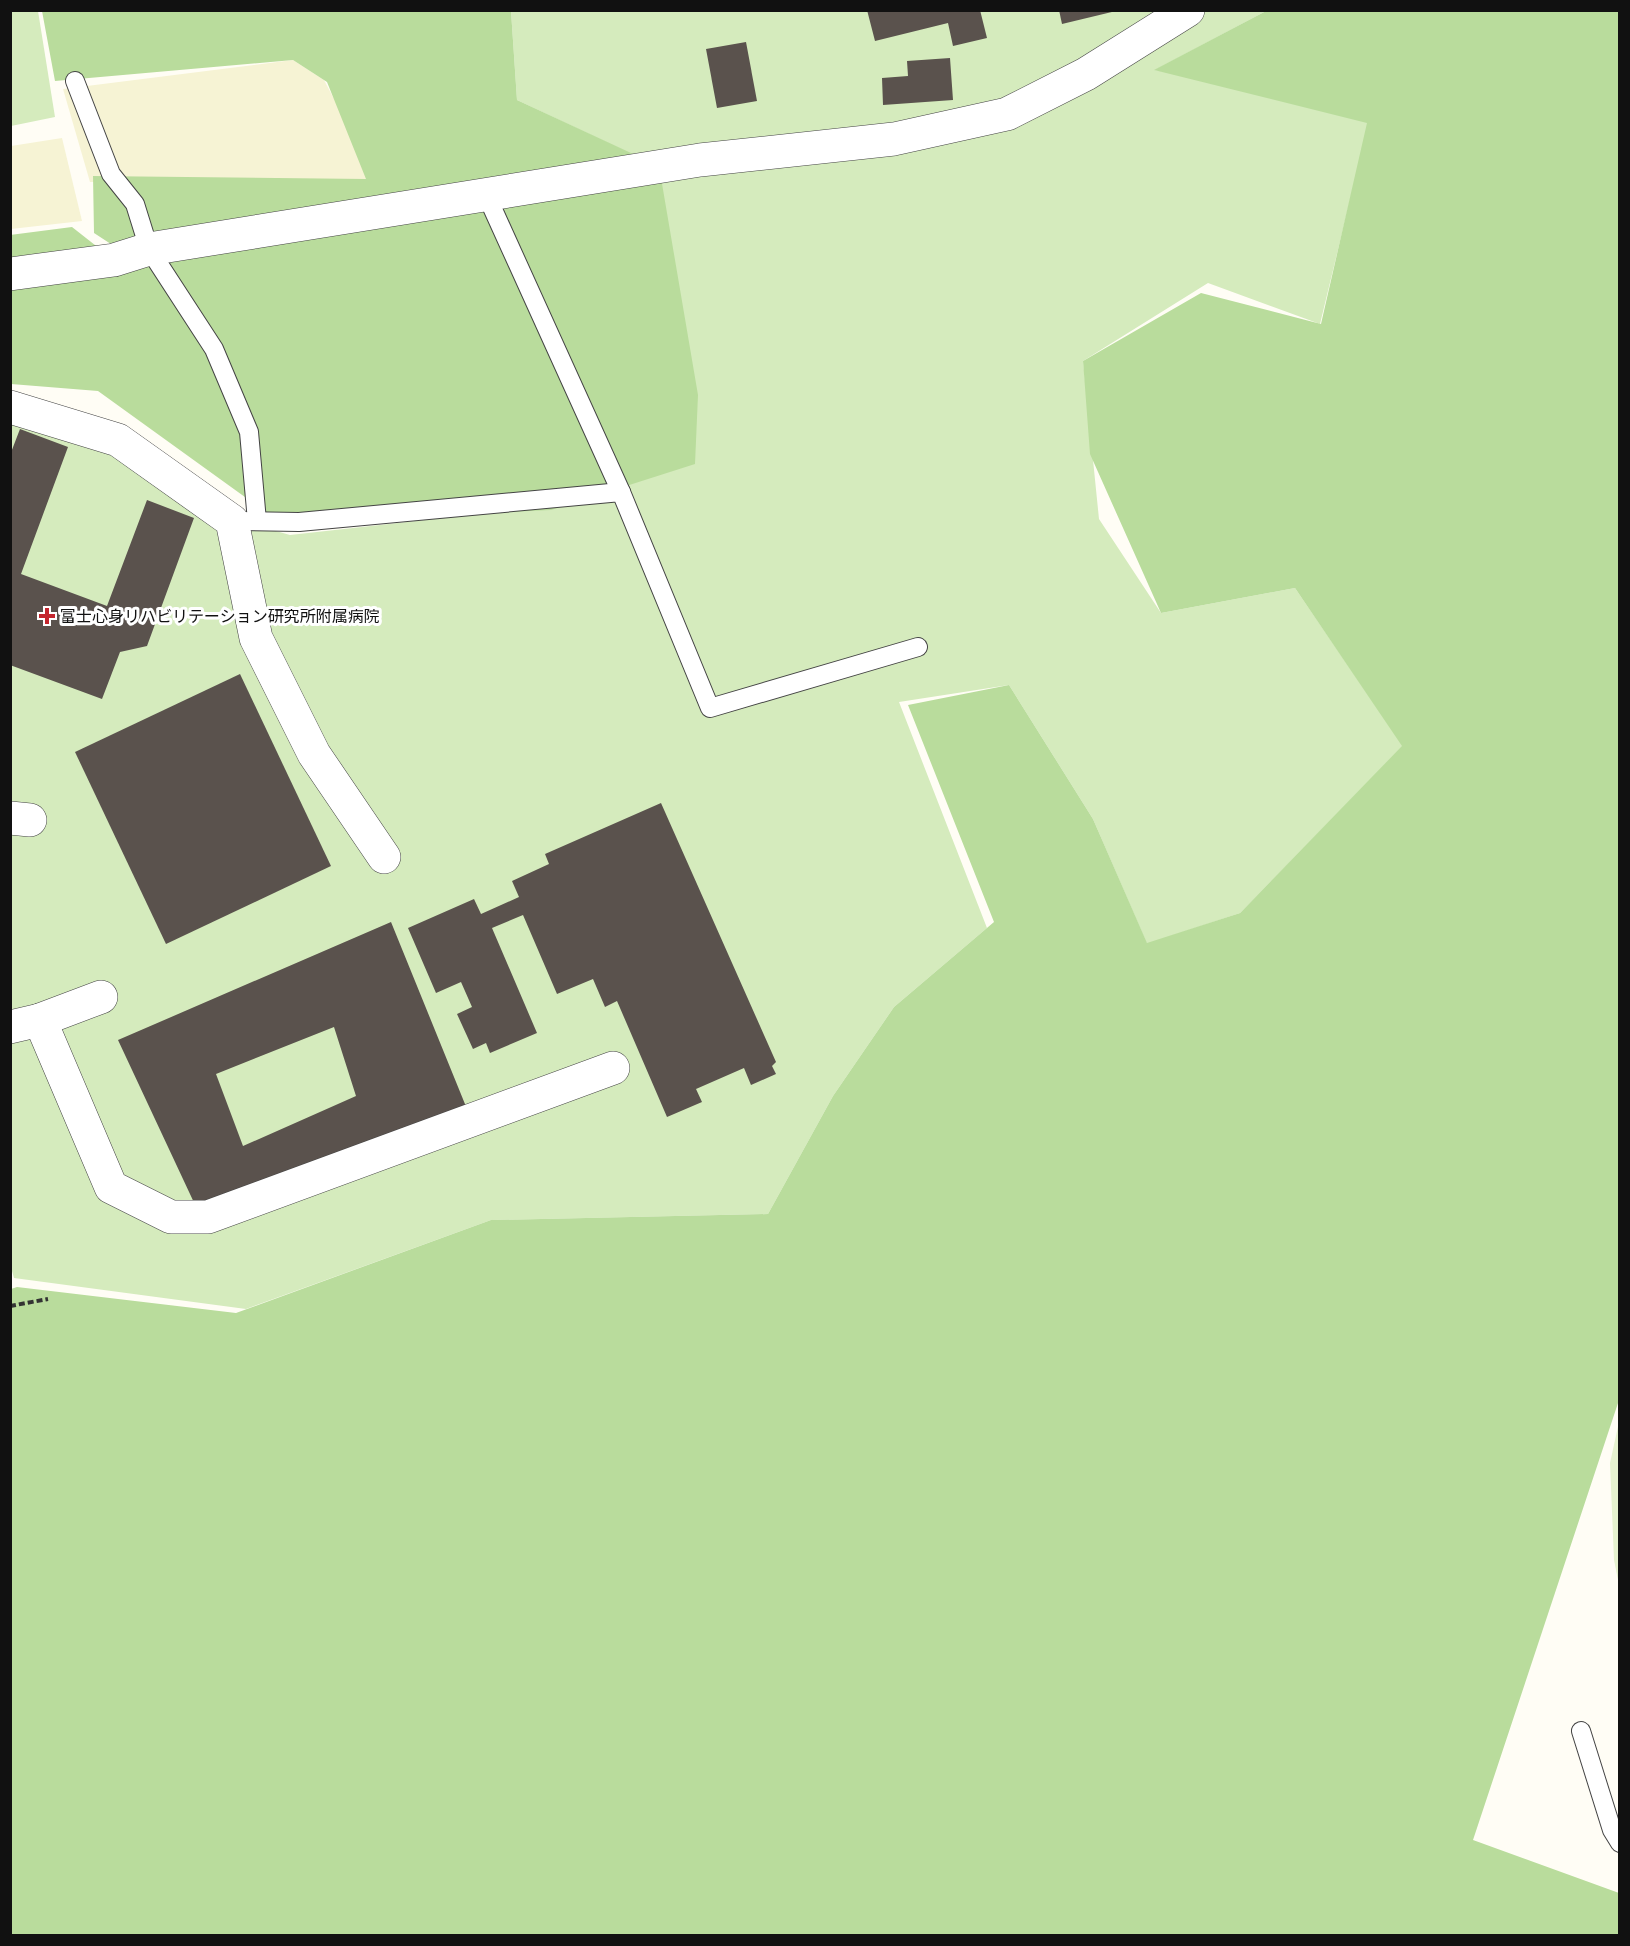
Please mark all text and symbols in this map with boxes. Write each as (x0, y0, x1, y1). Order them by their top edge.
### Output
marker: 富士心身リハビリテーション研究所附属病院 (38, 607, 56, 625)
place label: 富士心身リハビリテーション研究所附属病院 (60, 607, 380, 626)

